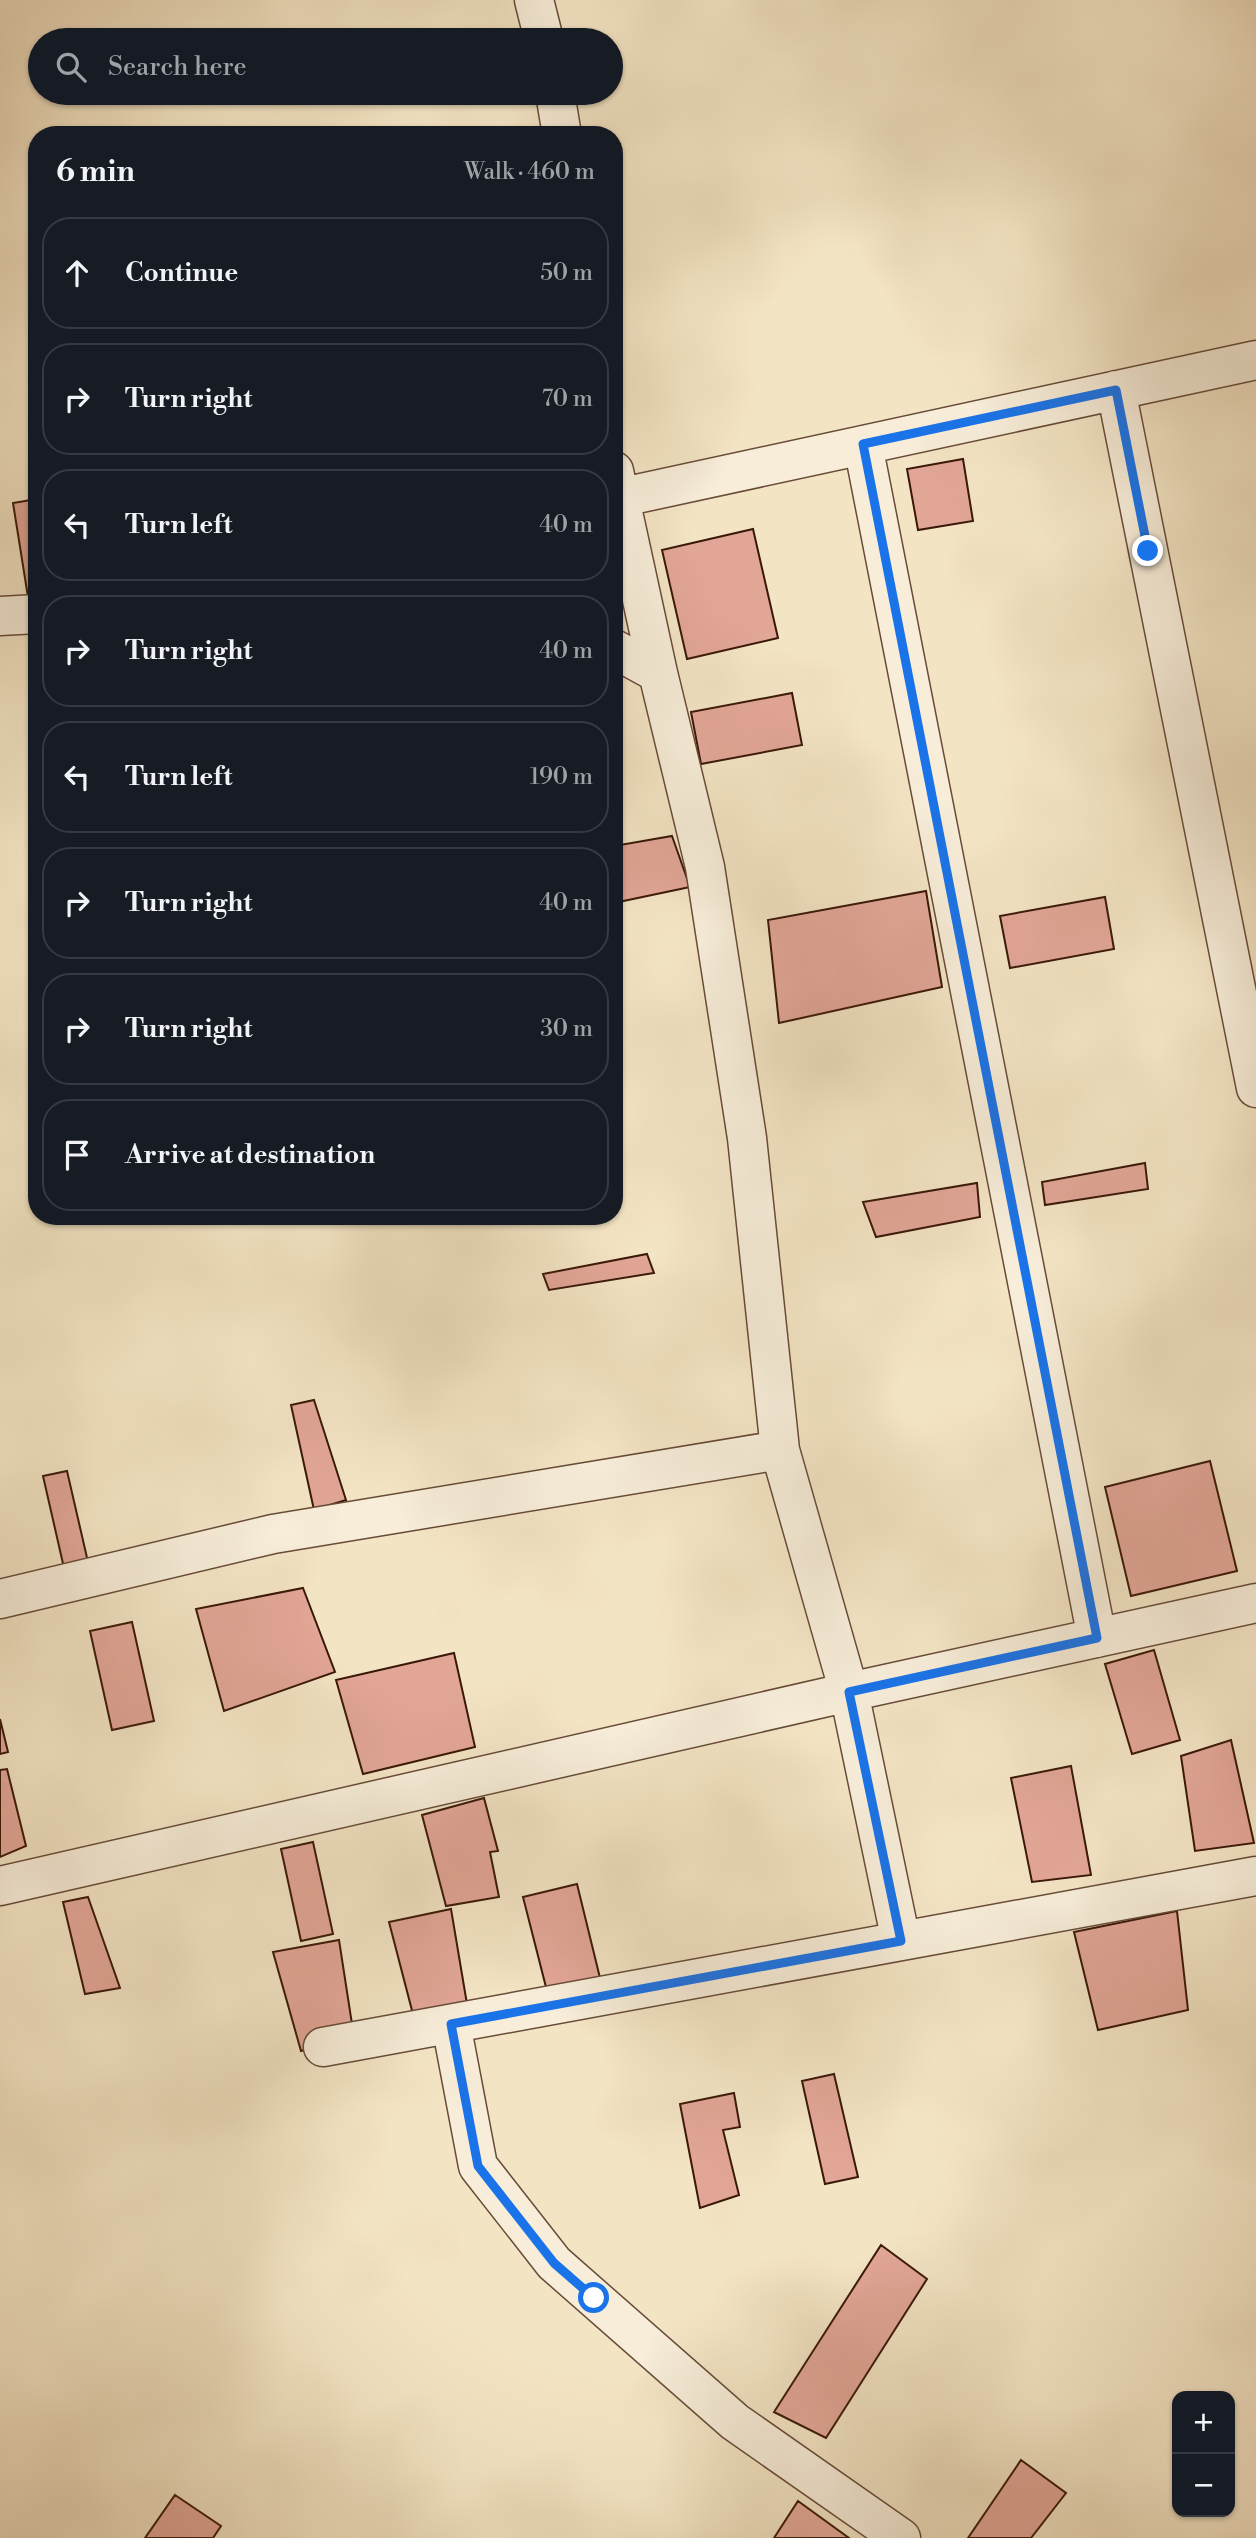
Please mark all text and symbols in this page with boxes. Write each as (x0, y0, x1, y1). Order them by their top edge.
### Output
search box (28, 28, 623, 105)
icon: search (52, 48, 90, 86)
text: Search here (108, 51, 247, 83)
text: 6 min (56, 153, 135, 191)
text: Walk · 460 m (464, 158, 595, 186)
icon: ahead (58, 254, 96, 292)
text: Continue (125, 257, 238, 289)
text: 50 m (540, 259, 593, 287)
icon: right (58, 380, 96, 418)
text: Turn right (125, 383, 253, 415)
text: 70 m (542, 385, 593, 413)
icon: left (58, 506, 96, 544)
text: Turn left (125, 509, 233, 541)
text: 40 m (539, 511, 593, 539)
route end (1132, 535, 1163, 566)
icon: right (58, 632, 96, 670)
text: Turn right (125, 635, 253, 667)
text: 40 m (539, 637, 593, 665)
icon: left (58, 758, 96, 796)
text: Turn left (125, 761, 233, 793)
text: 190 m (530, 763, 593, 791)
icon: right (58, 884, 96, 922)
text: Turn right (125, 887, 253, 919)
text: 40 m (539, 889, 593, 917)
icon: right (58, 1010, 96, 1048)
text: Turn right (125, 1013, 253, 1045)
text: 30 m (540, 1015, 593, 1043)
icon: arrive (58, 1136, 96, 1174)
text: Arrive at destination (125, 1139, 375, 1171)
route start (578, 2282, 609, 2313)
map controls (1172, 2391, 1235, 2517)
button: + (1172, 2391, 1235, 2454)
button: − (1172, 2454, 1235, 2517)

